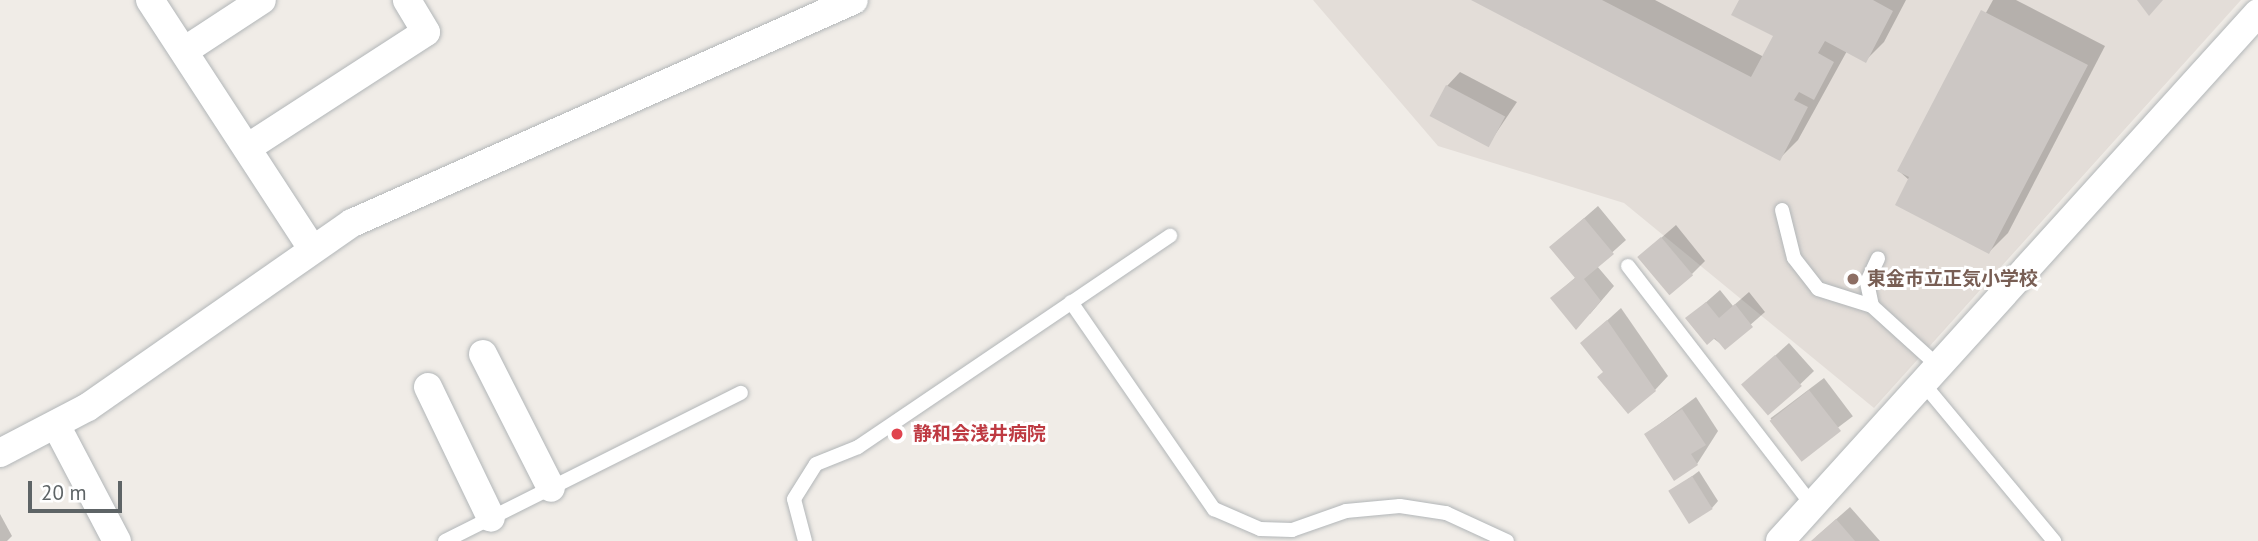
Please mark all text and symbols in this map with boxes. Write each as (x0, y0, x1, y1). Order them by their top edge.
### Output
place label: 東金市立正気小学校 (1867, 268, 2038, 290)
marker: 東金市立正気小学校 (1845, 271, 1861, 287)
place label: 静和会浅井病院 (913, 423, 1046, 445)
marker: 静和会浅井病院 (887, 424, 907, 444)
scale bar (32, 468, 126, 512)
text: 20 m (41, 479, 87, 506)

